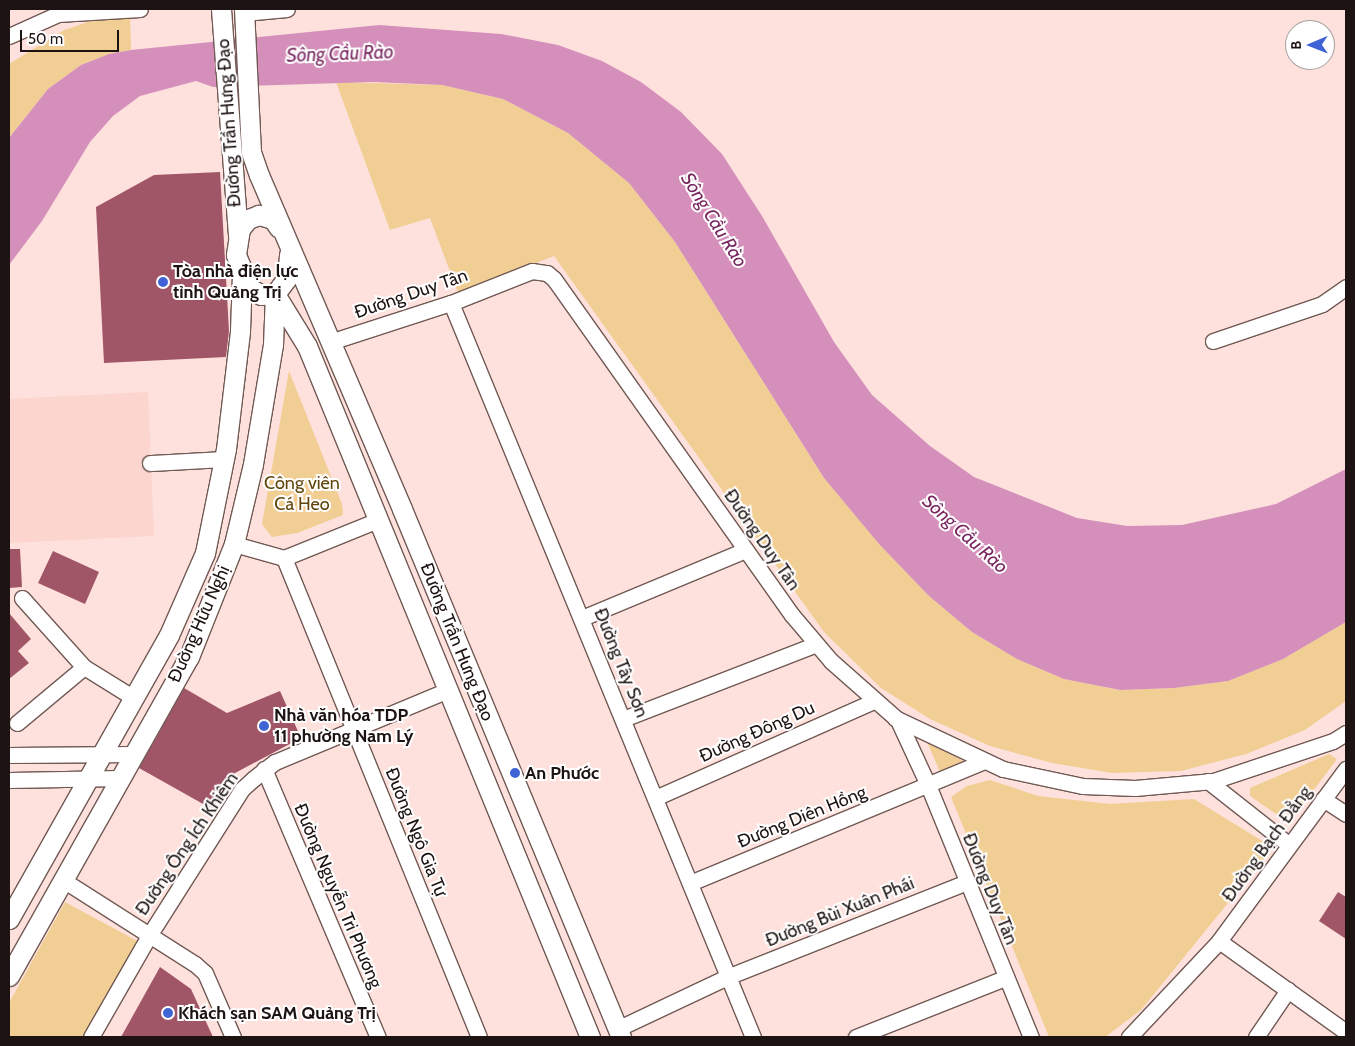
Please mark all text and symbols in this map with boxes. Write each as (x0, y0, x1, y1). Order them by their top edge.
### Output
scale bar (22, 20, 121, 52)
north arrow (1285, 20, 1335, 70)
text: 50 m (28, 30, 63, 48)
street label: Đường Trần Hưng Đạo (212, 38, 246, 208)
water label: Sông Cầu Rào (286, 41, 394, 67)
text: B (1287, 41, 1305, 50)
water label: Sông Cầu Rào (676, 169, 752, 271)
place label: Tòa nhà điện lực tỉnh Quảng Trị (173, 261, 298, 304)
street label: Đường Duy Tân (352, 265, 470, 323)
marker: Tòa nhà điện lực tỉnh Quảng Trị (157, 276, 169, 288)
park label: Công viên Cá Heo (264, 473, 340, 516)
street label: Đường Duy Tân (719, 485, 805, 595)
water label: Sông Cầu Rào (918, 490, 1012, 578)
street label: Đường Trần Hưng Đạo (415, 560, 499, 724)
street label: Đường Hữu Nghị (164, 562, 234, 686)
street label: Đường Tây Sơn (589, 605, 653, 721)
street label: Đường Đông Du (696, 697, 818, 767)
place label: Nhà văn hóa TDP 11 phường Nam Lý (274, 705, 413, 748)
marker: Nhà văn hóa TDP 11 phường Nam Lý (258, 720, 270, 732)
place label: An Phước (525, 762, 599, 784)
street label: Đường Ngô Gia Tự (380, 765, 452, 899)
marker: An Phước (509, 767, 521, 779)
street label: Đường Ông Ích Khiêm (131, 769, 243, 919)
street label: Đường Diên Hồng (734, 781, 870, 853)
street label: Đường Bạch Đằng (1218, 782, 1316, 906)
street label: Đường Nguyễn Tri Phương (289, 800, 387, 992)
street label: Đường Duy Tân (958, 830, 1022, 948)
street label: Đường Bùi Xuân Phái (763, 872, 917, 952)
place label: Khách sạn SAM Quảng Trị (178, 1002, 376, 1024)
marker: Khách sạn SAM Quảng Trị (162, 1007, 174, 1019)

